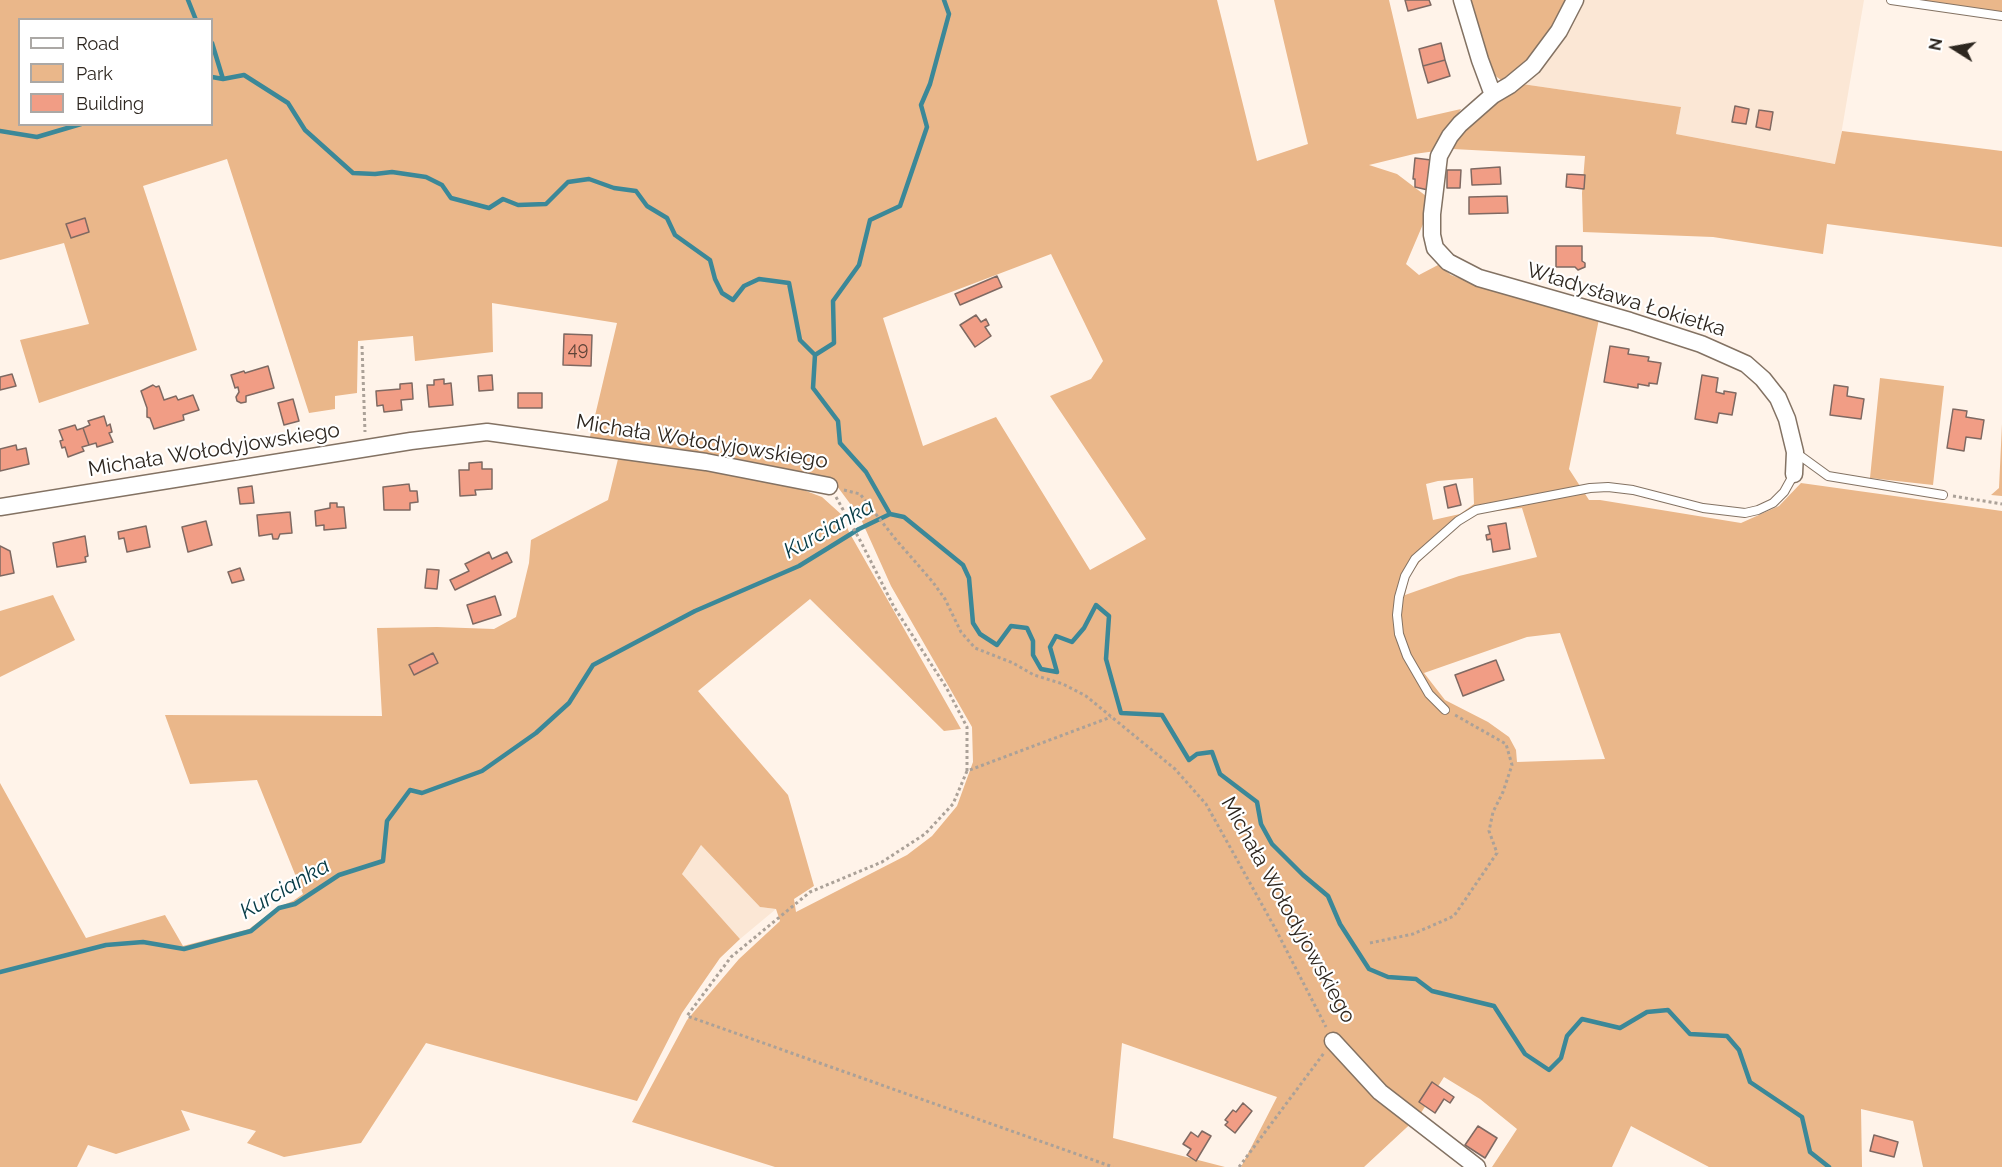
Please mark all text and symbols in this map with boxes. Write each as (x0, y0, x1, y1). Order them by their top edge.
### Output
legend (18, 18, 213, 126)
north arrow (1924, 18, 1984, 78)
text: Road (76, 33, 119, 54)
text: N (1925, 37, 1946, 52)
text: Park (76, 63, 113, 84)
text: Building (76, 93, 144, 114)
street label: Władysława Łokietka (1523, 258, 1729, 342)
house number: 49 (568, 339, 588, 361)
street label: Michała Wołodyjowskiego (574, 410, 830, 474)
street label: Michała Wołodyjowskiego (86, 418, 342, 482)
water label: Kurcianka (779, 493, 879, 565)
street label: Michała Wołodyjowskiego (1215, 793, 1361, 1027)
water label: Kurcianka (235, 853, 335, 925)

